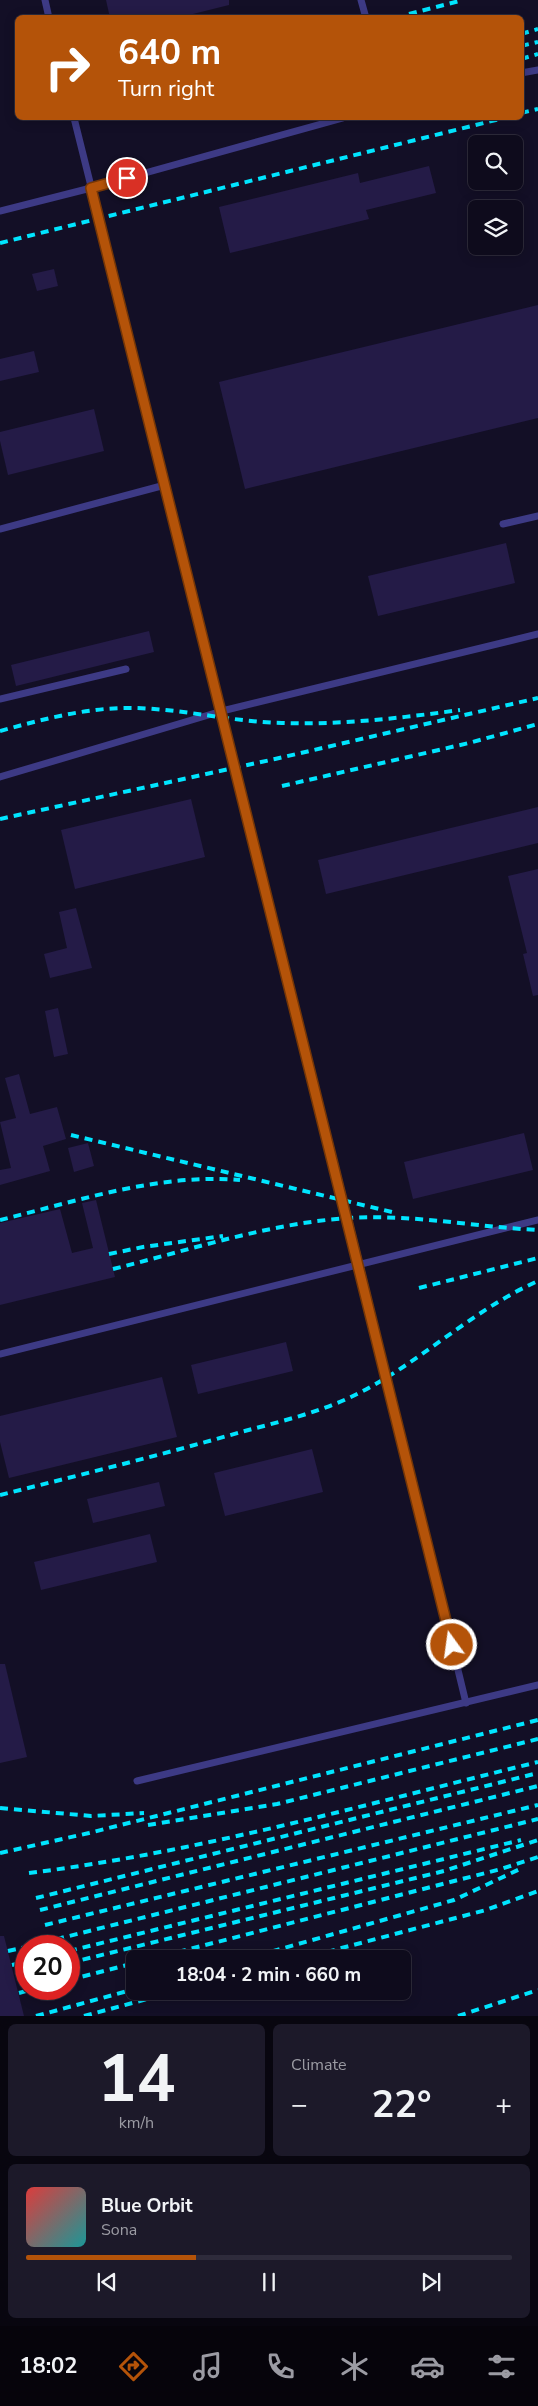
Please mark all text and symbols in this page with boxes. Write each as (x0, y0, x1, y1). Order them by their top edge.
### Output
text: 640 m (118, 29, 221, 76)
icon: right (35, 35, 100, 100)
text: Turn right (118, 74, 214, 104)
map controls (468, 135, 523, 255)
button: search (468, 135, 523, 190)
pin (106, 157, 148, 199)
icon: arrive (113, 164, 141, 192)
button: layers (468, 200, 523, 255)
position arrow (425, 1618, 477, 1670)
speed limit sign: 20 (15, 1935, 80, 2000)
text: 18:04 · 2 min · 660 m (176, 1962, 361, 1988)
text: 14 (97, 2035, 176, 2124)
text: Climate (291, 2054, 346, 2076)
text: 22° (371, 2079, 432, 2130)
text: − (291, 2086, 308, 2124)
text: + (495, 2086, 512, 2124)
text: km/h (119, 2112, 154, 2134)
text: Blue Orbit (101, 2193, 192, 2219)
text: Sona (101, 2219, 137, 2241)
icon: previous (93, 2268, 121, 2296)
icon: pause (255, 2268, 283, 2296)
icon: next (417, 2268, 445, 2296)
icon: directions (116, 2349, 151, 2384)
icon: music (190, 2349, 225, 2384)
icon: phone (263, 2349, 298, 2384)
icon: climate (337, 2349, 372, 2384)
icon: car (410, 2349, 445, 2384)
icon: filters (484, 2349, 519, 2384)
text: 18:02 (19, 2351, 78, 2381)

